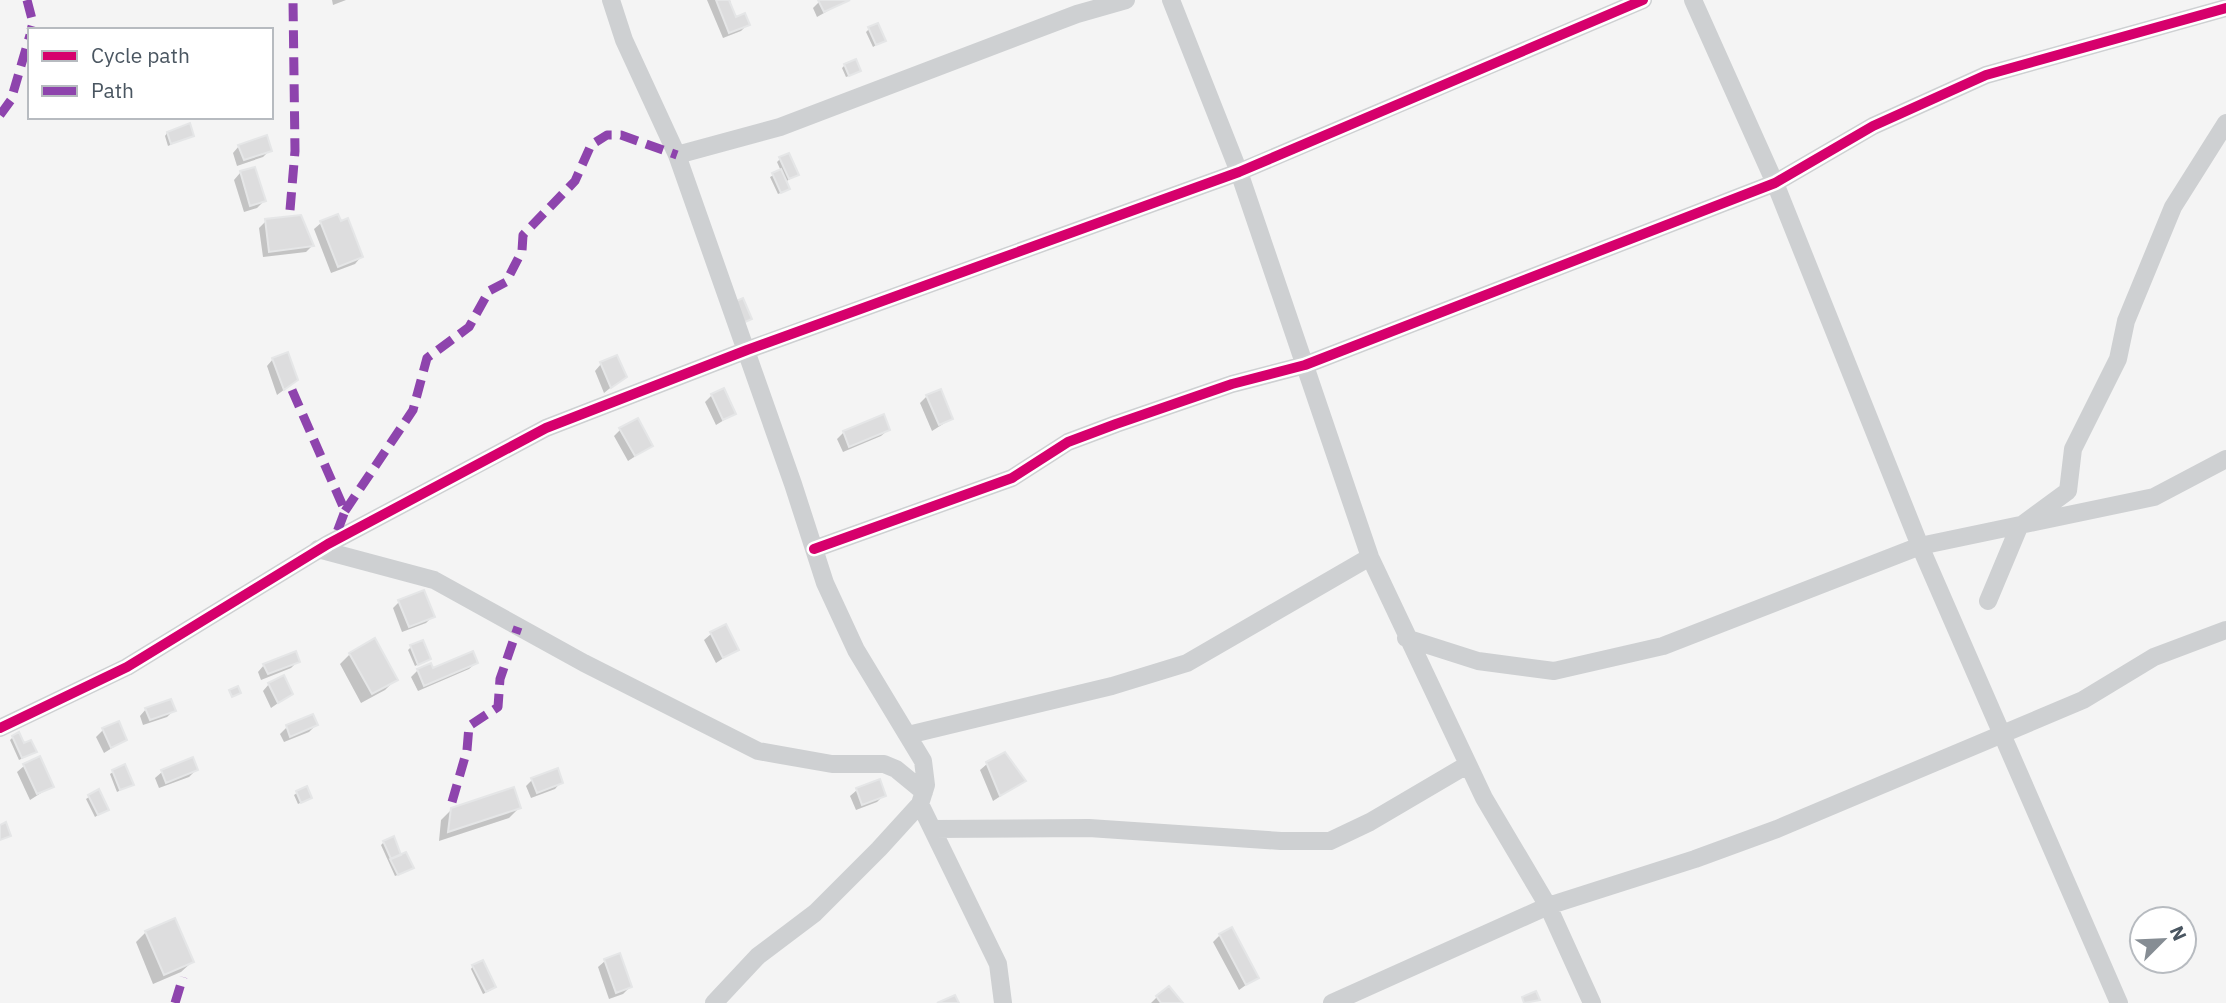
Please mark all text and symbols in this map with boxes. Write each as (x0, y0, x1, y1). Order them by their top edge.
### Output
legend (28, 28, 273, 119)
text: Cycle path (91, 41, 190, 69)
text: Path (91, 76, 134, 104)
north arrow (2128, 905, 2198, 975)
text: N (2165, 922, 2192, 944)

